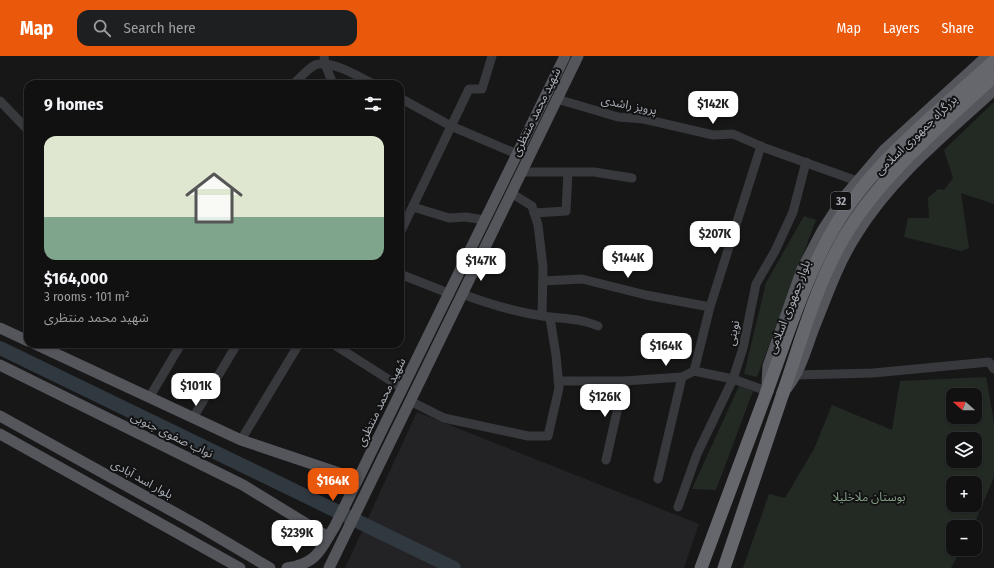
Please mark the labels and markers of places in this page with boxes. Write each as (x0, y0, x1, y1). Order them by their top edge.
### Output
pin: $142K (685, 91, 741, 125)
pin: $207K (687, 221, 743, 255)
pin: $144K (600, 245, 656, 279)
pin: $147K (453, 248, 509, 282)
pin: $164K (638, 333, 694, 367)
pin: $101K (168, 373, 224, 407)
pin: $126K (577, 384, 633, 418)
pin: $164K (305, 468, 361, 502)
pin: $239K (269, 520, 325, 554)

